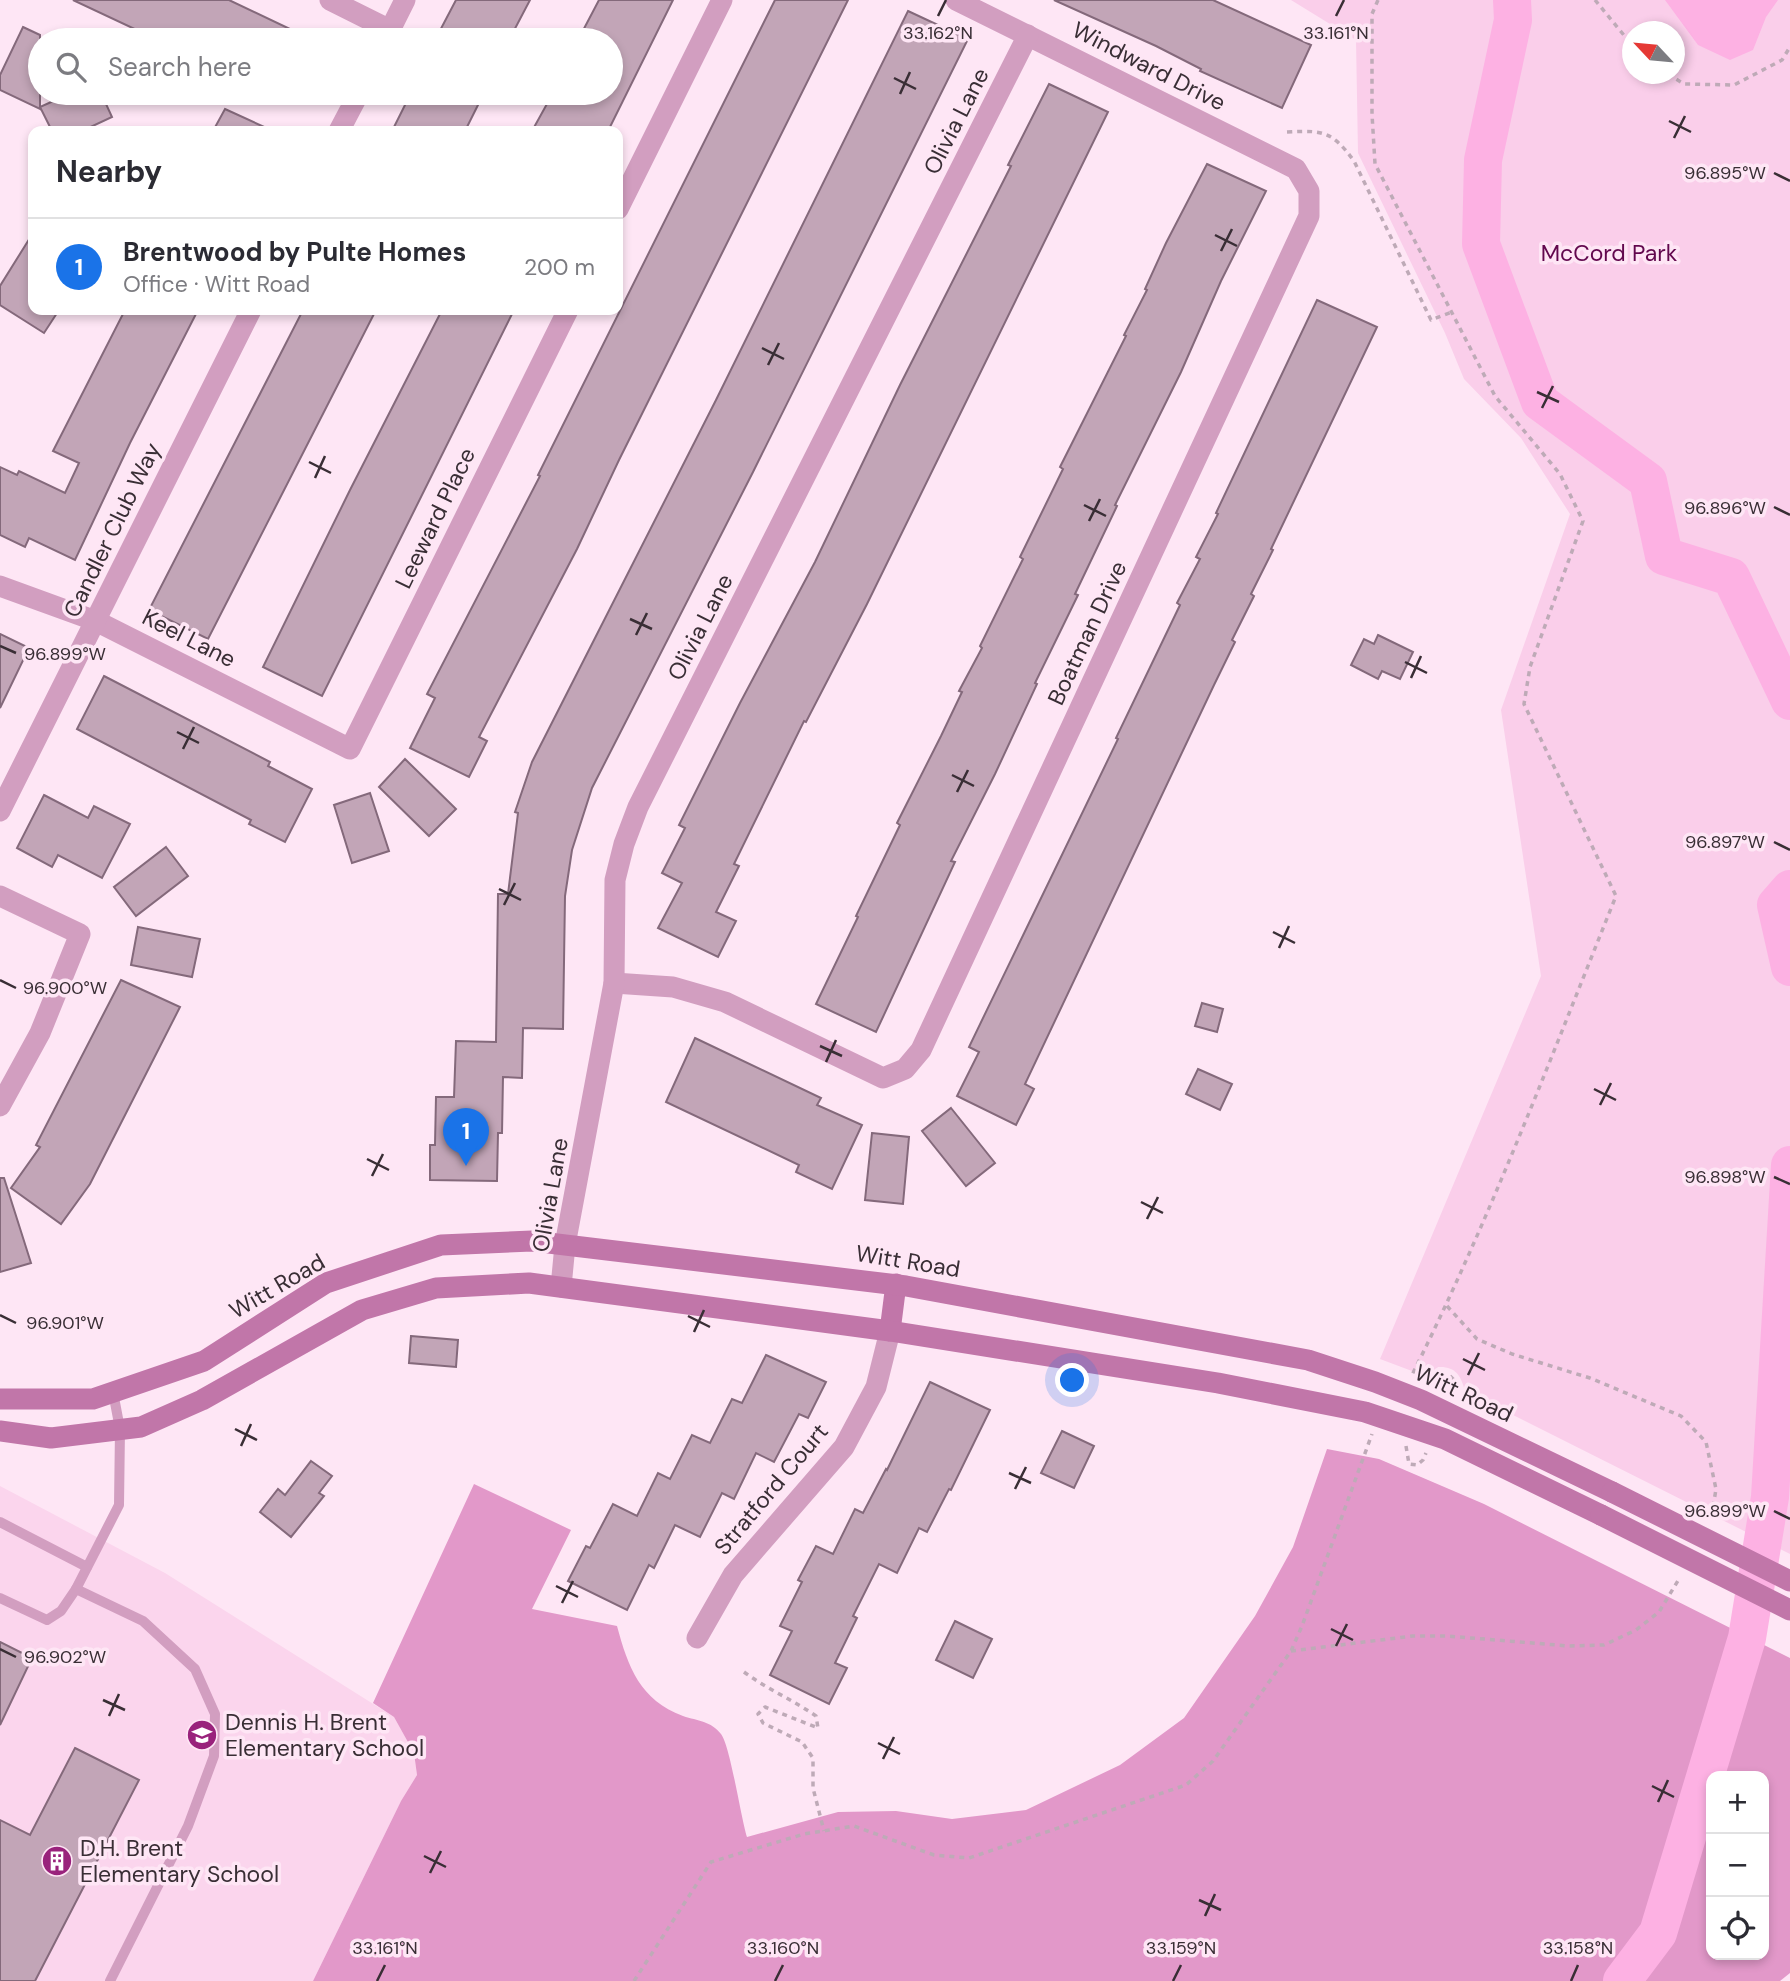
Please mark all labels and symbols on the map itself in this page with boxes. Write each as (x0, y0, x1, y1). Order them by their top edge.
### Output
street label: Windward Drive (1067, 14, 1231, 118)
text: 33.162°N (903, 21, 973, 45)
text: 33.161°N (1303, 21, 1369, 45)
north arrow (1622, 21, 1685, 84)
street label: Olivia Lane (916, 63, 996, 179)
text: 96.895°W (1684, 161, 1766, 185)
park label: McCord Park (1541, 238, 1678, 268)
street label: Candler Club Way (57, 437, 167, 622)
street label: Leeward Place (388, 443, 482, 593)
text: 96.896°W (1684, 496, 1766, 520)
street label: Boatman Drive (1041, 556, 1133, 710)
street label: Olivia Lane (660, 569, 740, 685)
street label: Keel Lane (137, 602, 241, 674)
text: 96.899°W (24, 642, 106, 666)
text: 96.897°W (1685, 830, 1765, 854)
text: 96.900°W (23, 976, 107, 1000)
pin: 1 (443, 1108, 489, 1166)
street label: Olivia Lane (525, 1135, 575, 1255)
text: 96.898°W (1684, 1165, 1766, 1189)
street label: Witt Road (854, 1238, 962, 1284)
street label: Witt Road (224, 1247, 330, 1325)
text: 96.901°W (26, 1311, 104, 1335)
street label: Witt Road (1410, 1357, 1518, 1429)
your location (1055, 1363, 1089, 1397)
street label: Stratford Court (707, 1417, 835, 1561)
text: 96.899°W (1684, 1499, 1766, 1523)
text: 96.902°W (24, 1645, 106, 1669)
place label: Dennis H. Brent Elementary School (225, 1707, 424, 1763)
school or university icon: Dennis H. Brent Elementary School (185, 1718, 219, 1752)
place label: D.H. Brent Elementary School (80, 1833, 279, 1889)
building icon: D.H. Brent Elementary School (40, 1844, 74, 1878)
text: 33.161°N (352, 1936, 418, 1960)
text: 33.160°N (747, 1936, 819, 1960)
text: 33.159°N (1146, 1936, 1216, 1960)
text: 33.158°N (1543, 1936, 1613, 1960)

